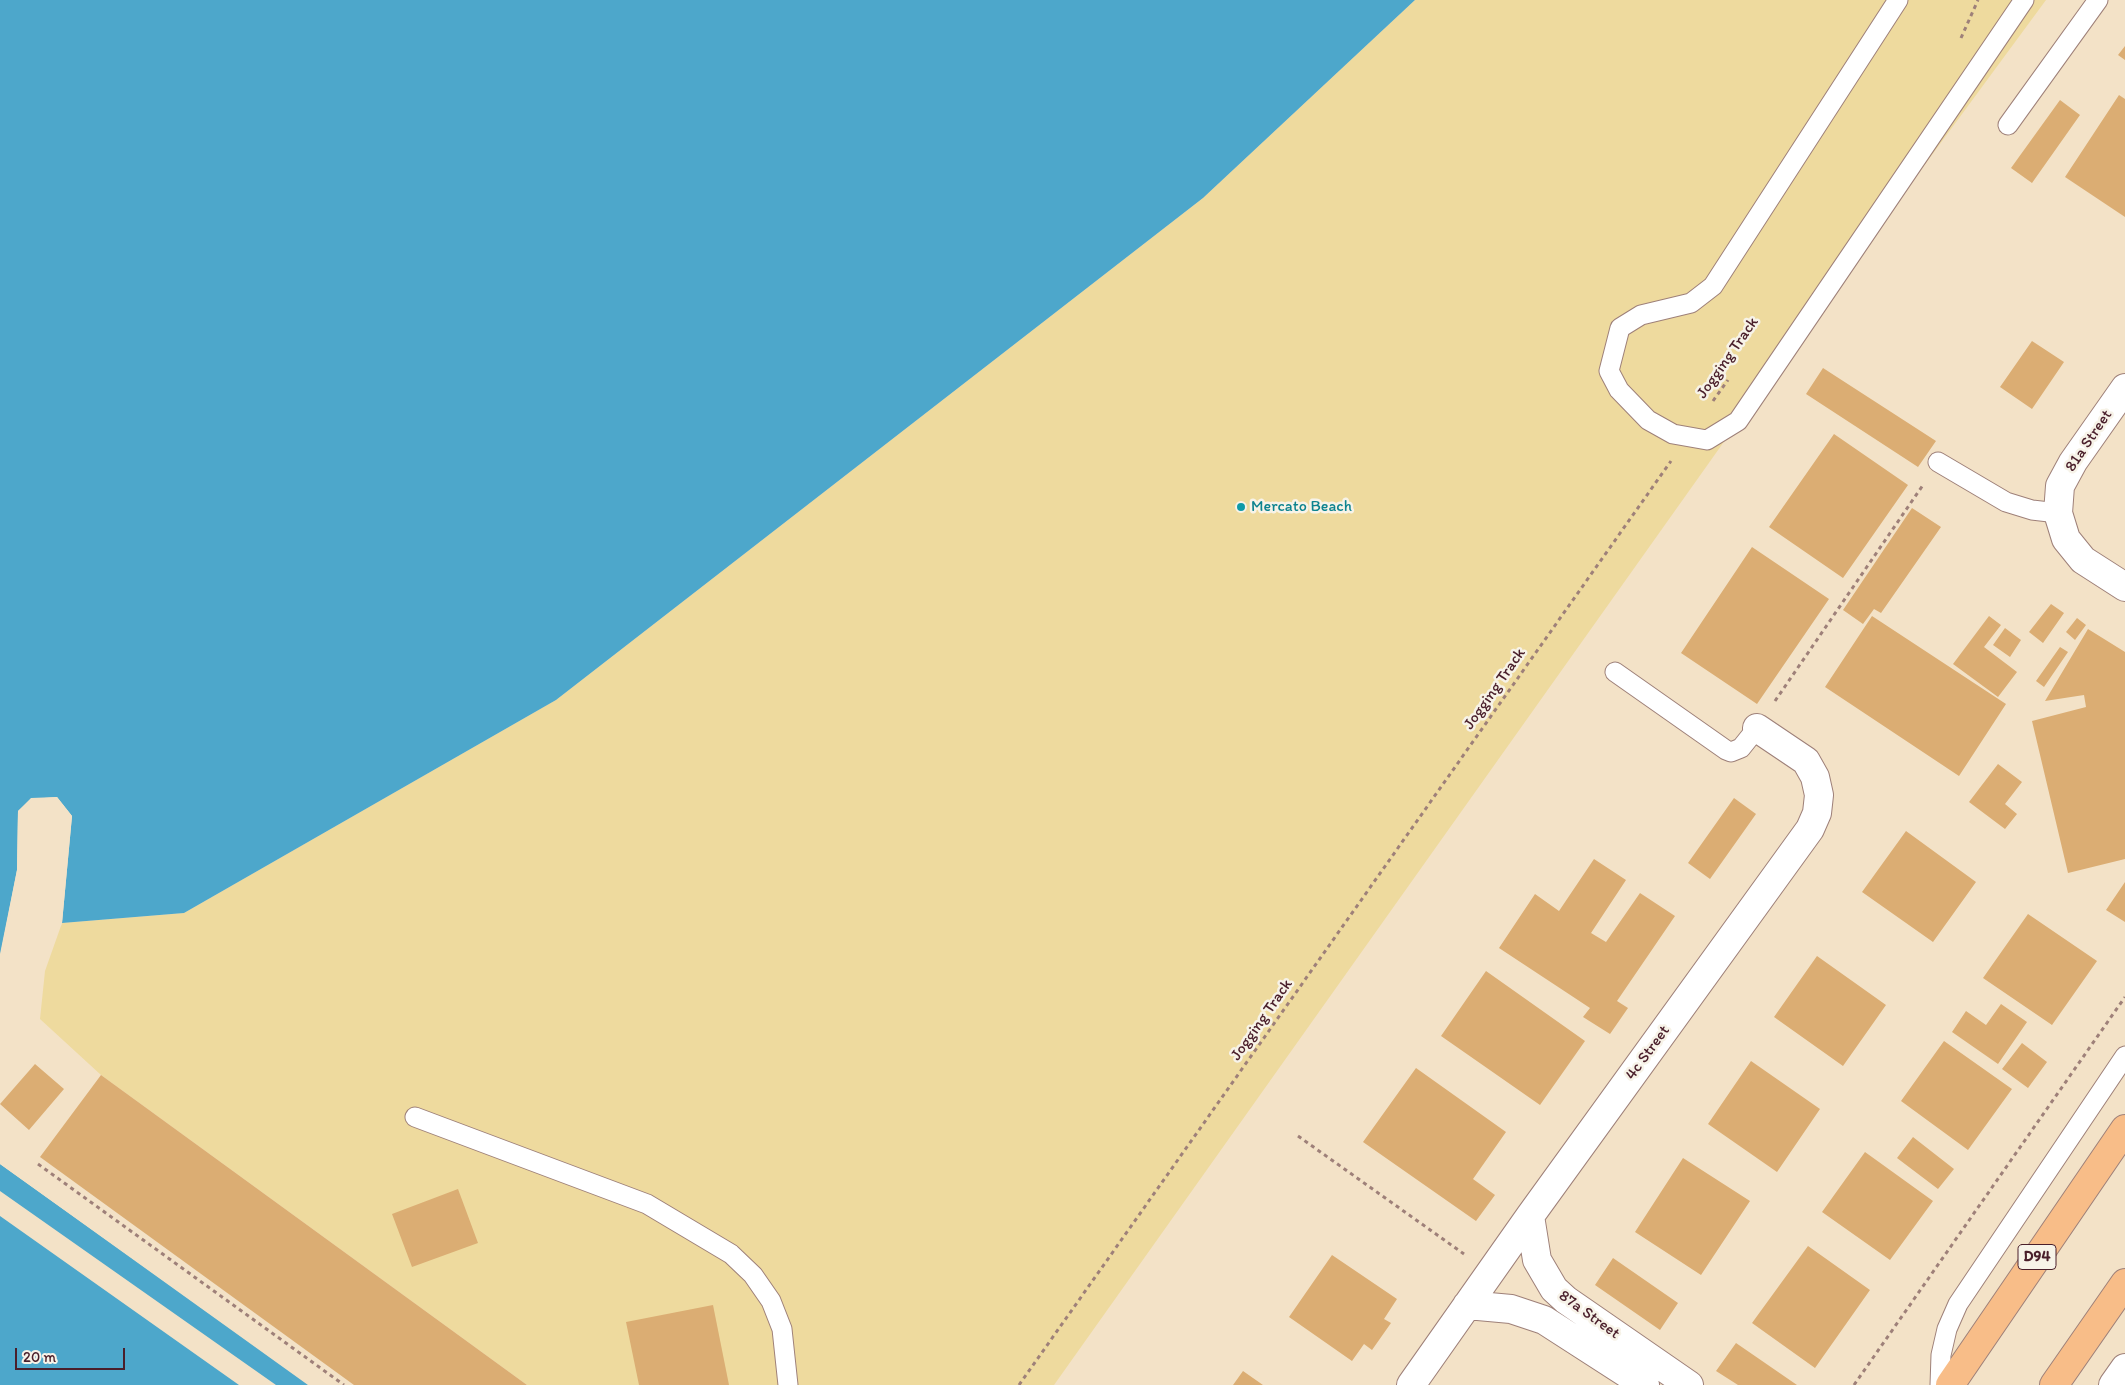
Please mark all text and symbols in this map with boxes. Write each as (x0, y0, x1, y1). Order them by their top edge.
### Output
street label: Jogging Track (1693, 314, 1763, 402)
street label: 81a Street (2061, 406, 2117, 476)
place label: Mercato Beach (1251, 497, 1352, 517)
marker: Mercato Beach (1235, 501, 1247, 513)
street label: Jogging Track (1460, 645, 1530, 733)
street label: Jogging Track (1227, 976, 1297, 1064)
street label: 4c Street (1622, 1022, 1674, 1084)
road number: D94 (2018, 1244, 2056, 1270)
street label: 87a Street (1555, 1286, 1623, 1344)
scale bar (18, 1338, 128, 1370)
text: 20 m (23, 1348, 56, 1366)

